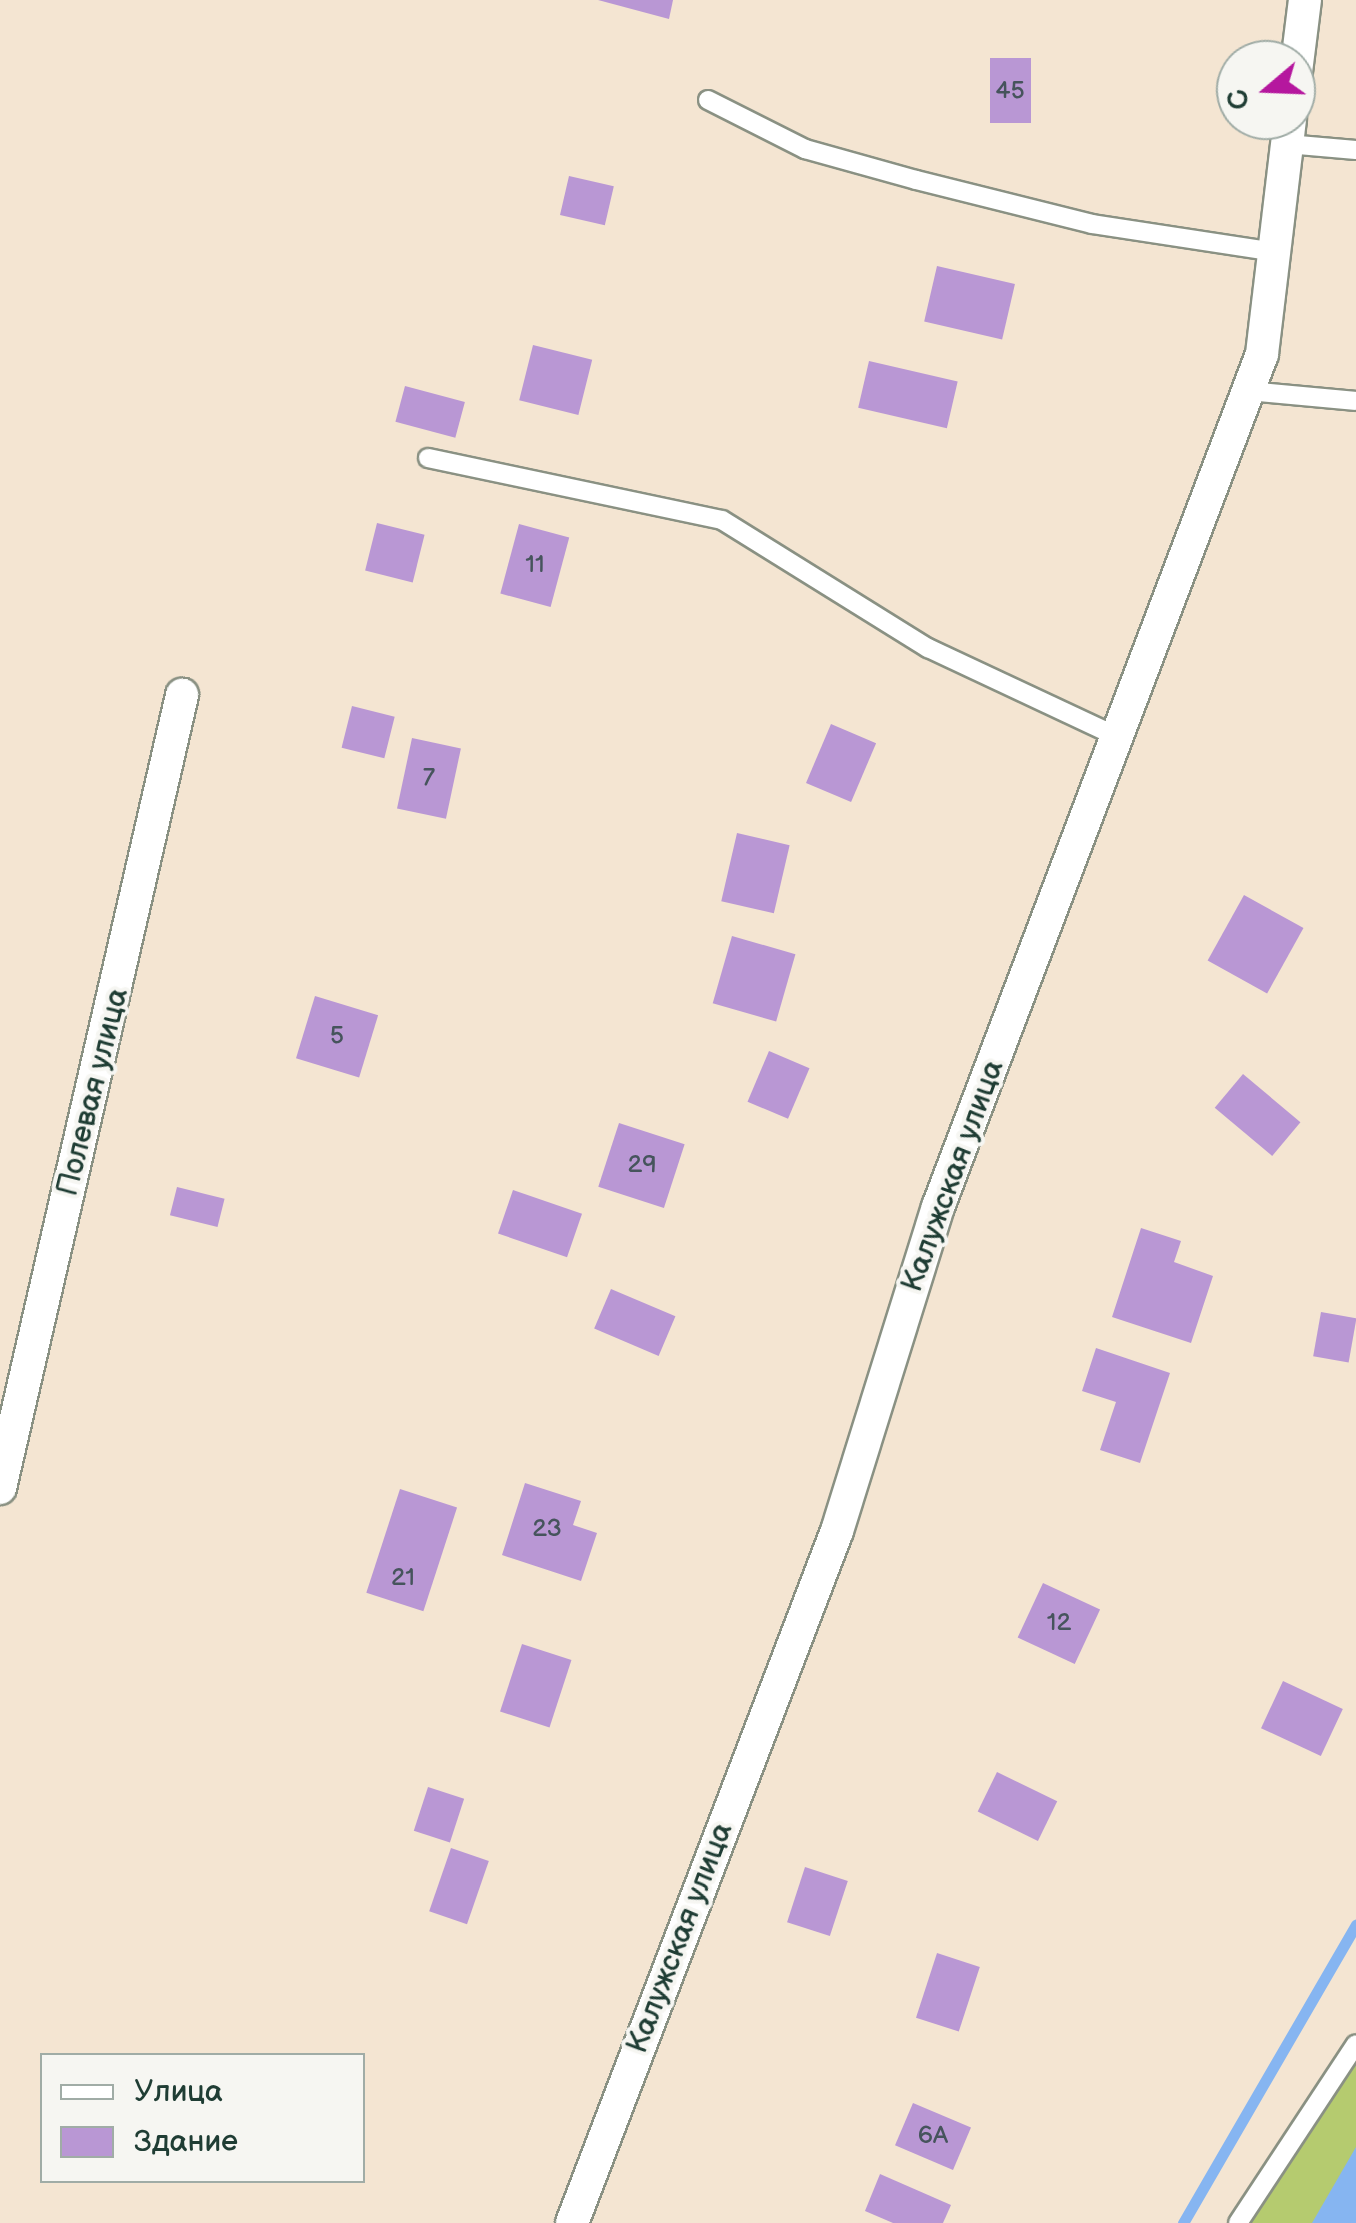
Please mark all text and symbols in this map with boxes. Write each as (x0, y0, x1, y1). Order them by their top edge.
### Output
north arrow (1216, 40, 1316, 140)
house number: 45 (995, 76, 1025, 106)
text: С (1220, 85, 1258, 114)
house number: 11 (525, 550, 545, 580)
house number: 7 (423, 763, 435, 793)
street label: Полевая улица (50, 984, 136, 1200)
house number: 5 (330, 1021, 344, 1051)
street label: Калужская улица (894, 1055, 1012, 1297)
house number: 29 (627, 1150, 657, 1180)
house number: 23 (532, 1514, 562, 1544)
house number: 21 (391, 1563, 415, 1593)
house number: 12 (1047, 1608, 1071, 1638)
street label: Калужская улица (619, 1818, 741, 2058)
legend (40, 2053, 365, 2183)
text: Улица (134, 2074, 223, 2110)
house number: 6А (918, 2121, 948, 2151)
text: Здание (134, 2124, 238, 2160)

